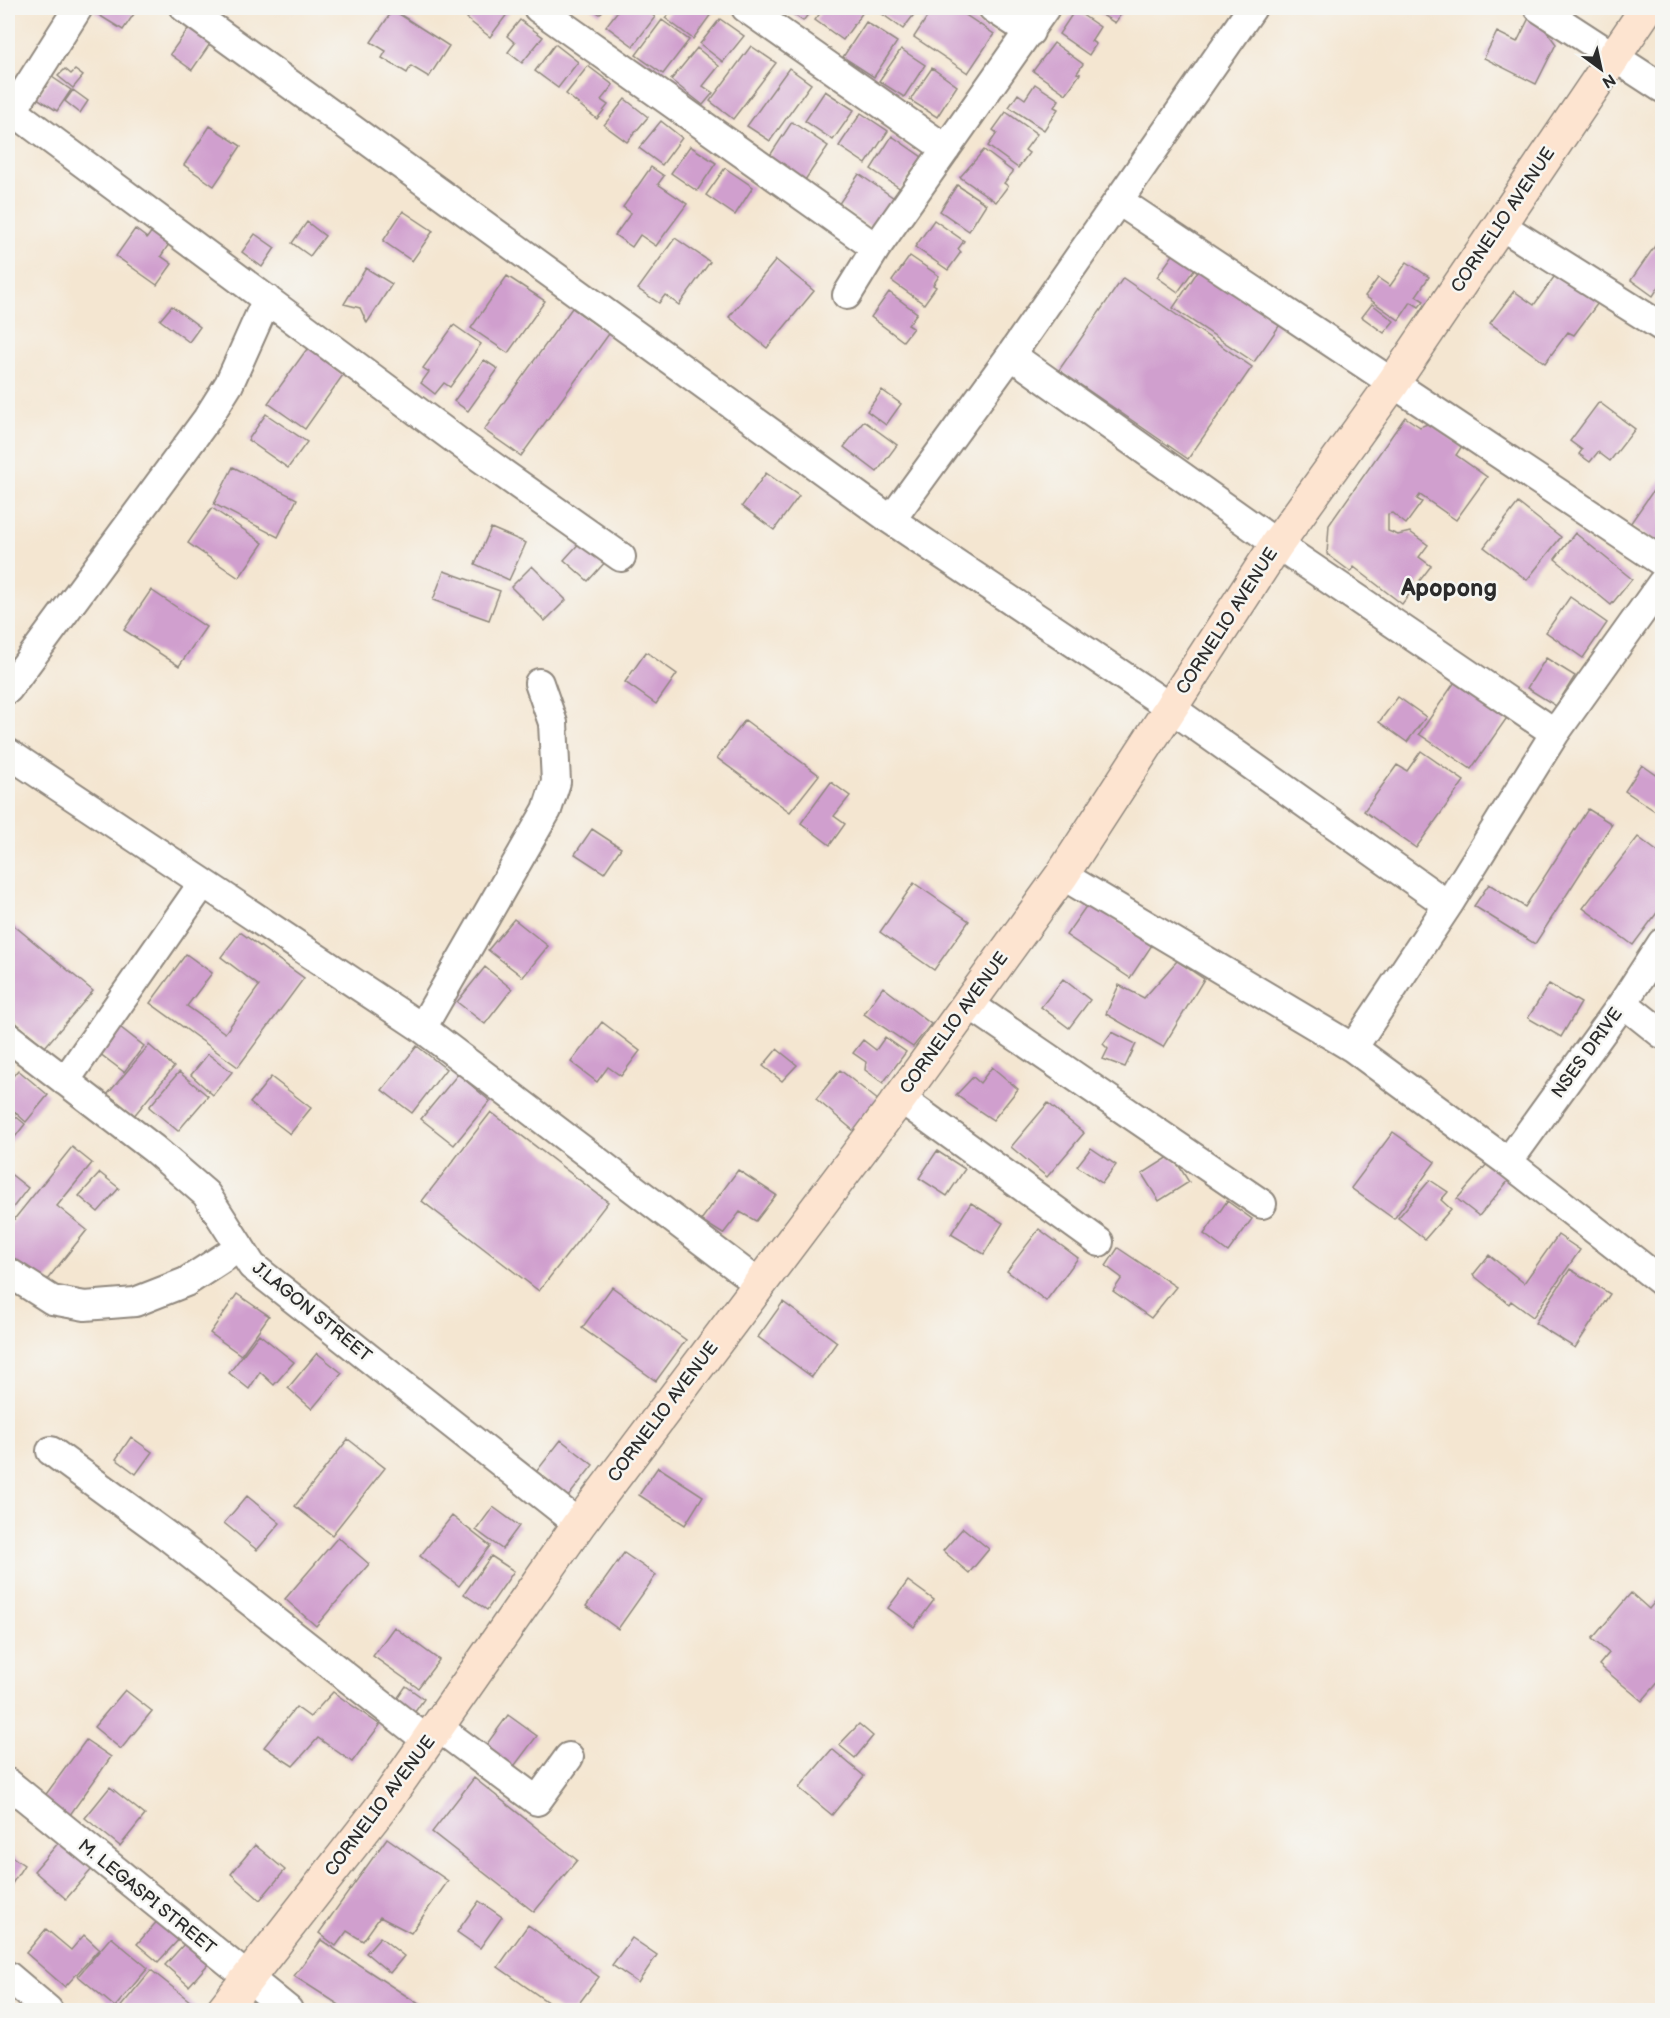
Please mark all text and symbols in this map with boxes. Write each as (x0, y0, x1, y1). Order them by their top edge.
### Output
north arrow (1571, 39, 1631, 99)
text: N (1598, 69, 1619, 92)
street label: CORNELIO AVENUE (1447, 143, 1559, 296)
street label: CORNELIO AVENUE (1172, 544, 1282, 698)
district label: Apopong (1400, 574, 1497, 603)
street label: CORNELIO AVENUE (895, 948, 1013, 1098)
street label: NSES DRIVE (1547, 1004, 1627, 1102)
street label: J.LAGON STREET (248, 1258, 376, 1367)
street label: CORNELIO AVENUE (603, 1338, 723, 1486)
street label: CORNELIO AVENUE (320, 1732, 440, 1880)
street label: M. LEGASPI STREET (74, 1835, 220, 1959)

